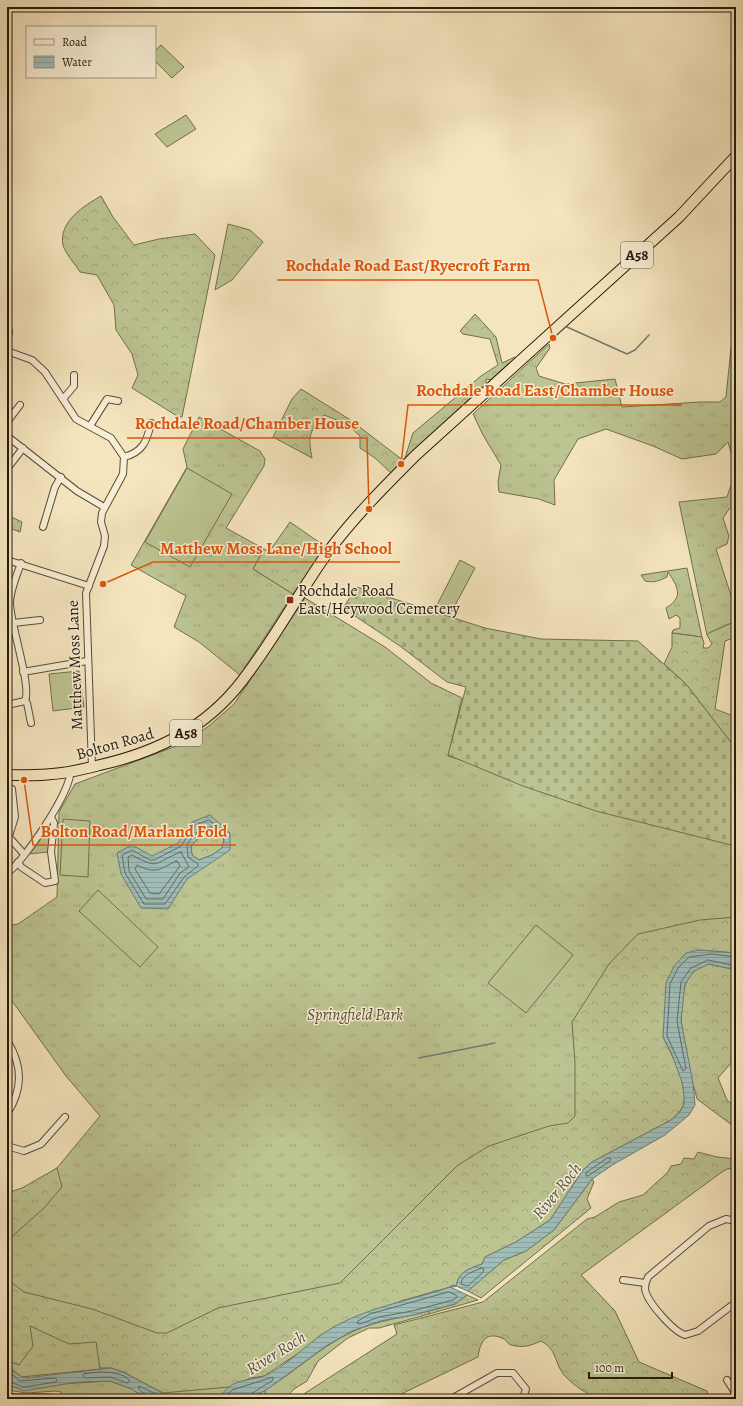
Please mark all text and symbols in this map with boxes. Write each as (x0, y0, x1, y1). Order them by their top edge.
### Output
legend (26, 26, 156, 78)
text: Road (62, 34, 88, 50)
text: Water (61, 54, 92, 70)
road number: A58 (621, 242, 653, 268)
callout: Rochdale Road East/Ryecroft Farm (277, 251, 538, 280)
text: Rochdale Road East/Ryecroft Farm (285, 254, 531, 277)
callout: Rochdale Road East/Chamber House (408, 376, 682, 405)
text: Rochdale Road East/Chamber House (416, 379, 674, 402)
callout: Rochdale Road/Chamber House (127, 409, 367, 438)
text: Rochdale Road/Chamber House (135, 412, 359, 435)
callout: Matthew Moss Lane/High School (153, 533, 400, 562)
text: Matthew Moss Lane/High School (160, 537, 392, 560)
place label: Rochdale Road East/Heywood Cemetery (298, 580, 460, 620)
marker: Rochdale Road East/Heywood Cemetery (285, 595, 295, 605)
street label: Matthew Moss Lane (62, 599, 88, 731)
road number: A58 (170, 720, 202, 746)
street label: Bolton Road (74, 722, 157, 766)
callout: Bolton Road/Marland Fold (33, 816, 236, 845)
text: Bolton Road/Marland Fold (41, 820, 228, 843)
park label: Springfield Park (307, 1004, 403, 1026)
water label: River Roch (527, 1158, 587, 1224)
water label: River Roch (242, 1326, 310, 1380)
scale bar (589, 1354, 672, 1380)
text: 100 m (595, 1360, 624, 1376)

